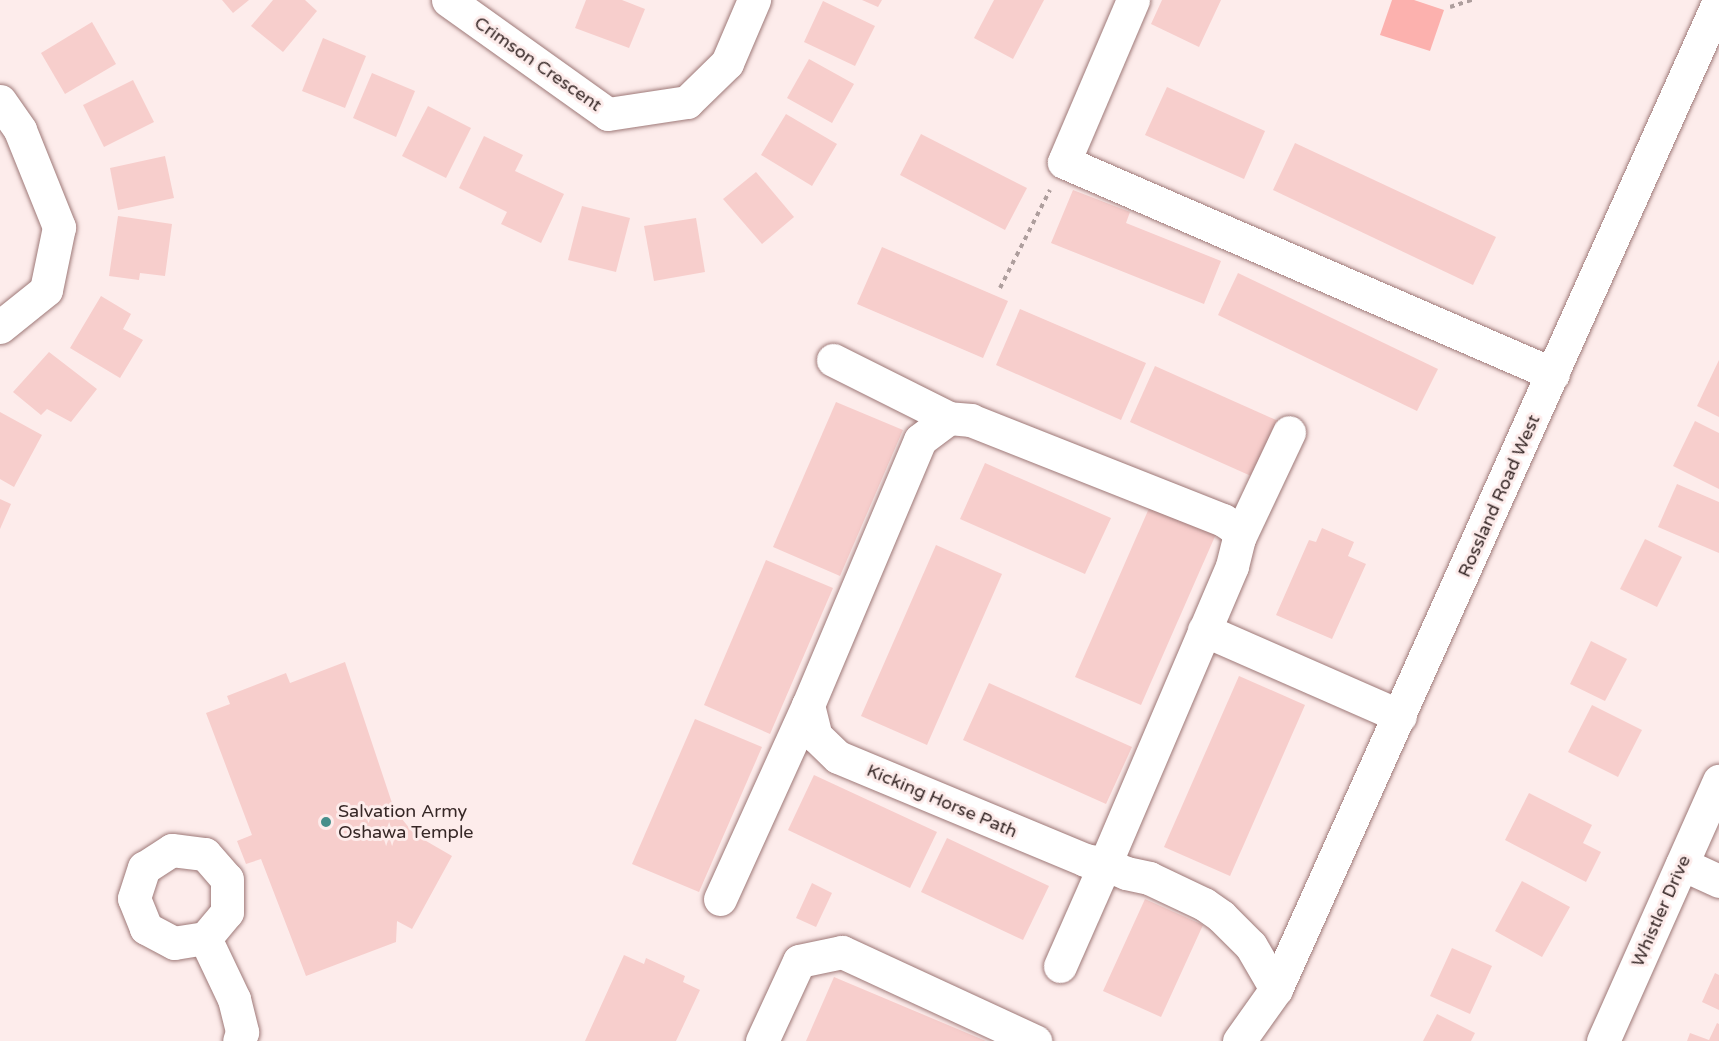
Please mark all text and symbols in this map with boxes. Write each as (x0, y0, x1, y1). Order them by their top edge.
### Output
street label: Crimson Crescent (470, 12, 606, 116)
street label: Rossland Road West (1453, 411, 1545, 581)
street label: Kicking Horse Path (863, 760, 1021, 842)
place label: Salvation Army Oshawa Temple (338, 801, 474, 844)
marker: Salvation Army Oshawa Temple (319, 815, 333, 829)
street label: Whistler Drive (1627, 852, 1695, 970)

